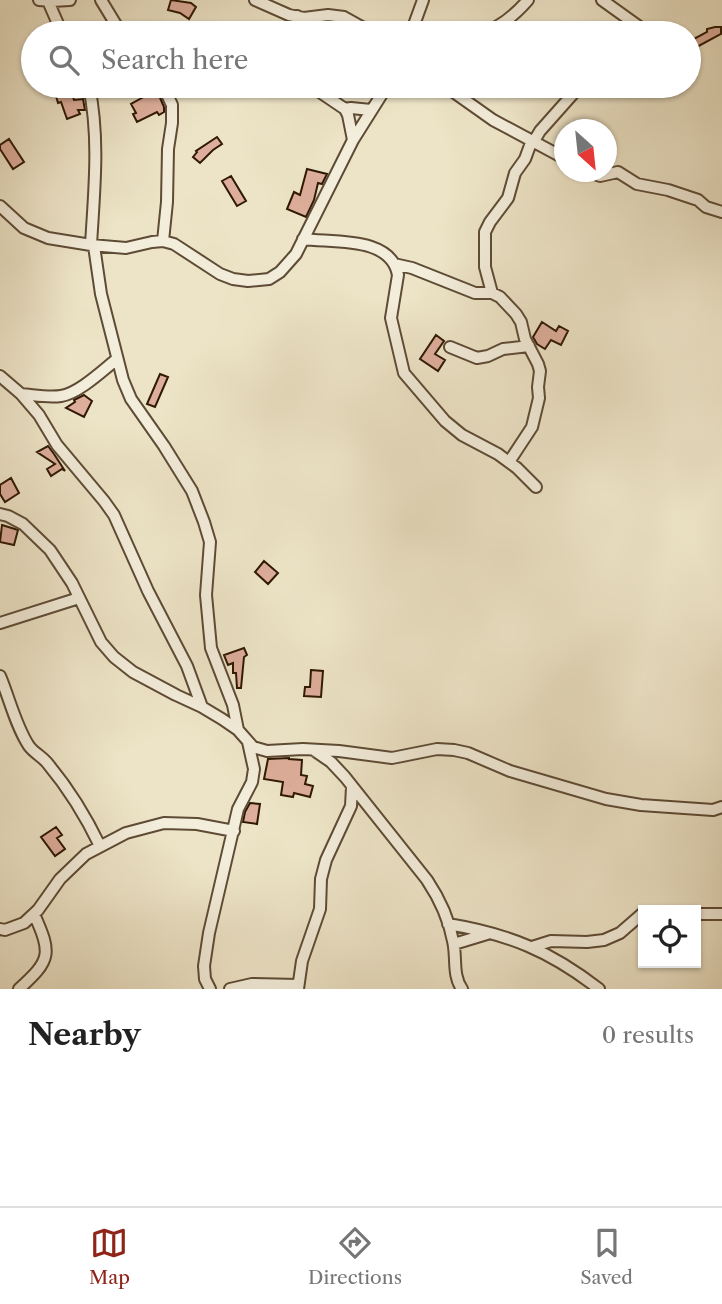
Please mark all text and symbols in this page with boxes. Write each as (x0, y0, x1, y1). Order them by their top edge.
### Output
search box (21, 21, 701, 98)
icon: search (45, 41, 83, 79)
text: Search here (101, 44, 248, 76)
north arrow (554, 119, 617, 182)
map controls (638, 905, 701, 968)
button: locate (638, 905, 701, 968)
text: Nearby (28, 1016, 141, 1053)
text: 0 results (602, 1021, 694, 1049)
tab: Map (89, 1224, 130, 1289)
tab: Directions (308, 1224, 402, 1289)
tab: Saved (580, 1224, 633, 1289)

